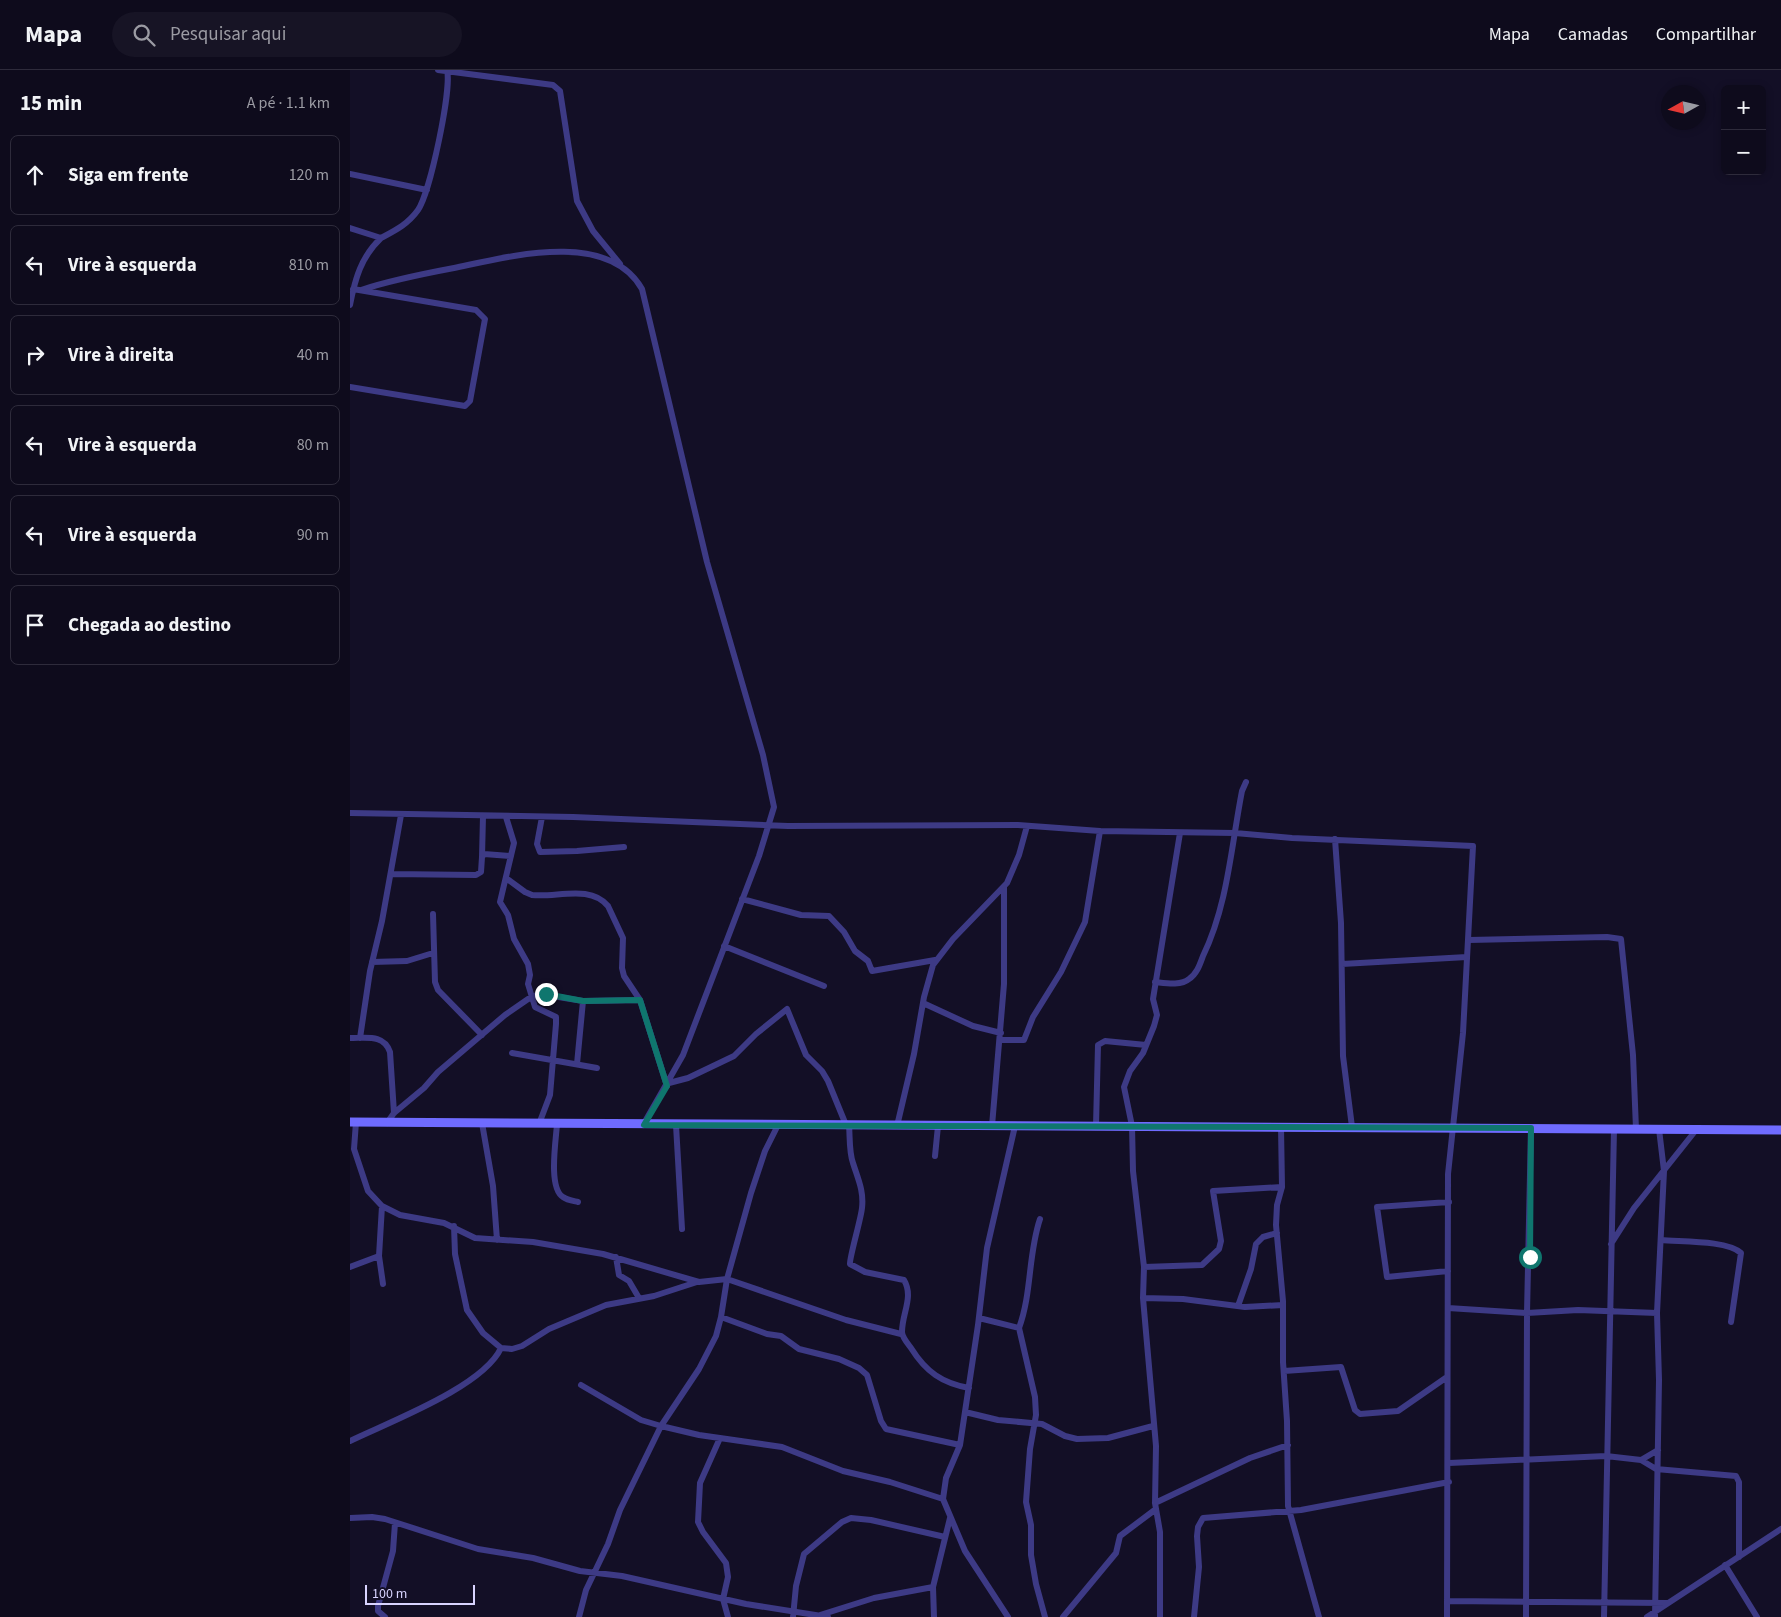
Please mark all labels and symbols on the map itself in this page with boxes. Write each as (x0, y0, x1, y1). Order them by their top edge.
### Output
north arrow (1661, 85, 1706, 130)
route end (535, 983, 558, 1006)
route start (1519, 1246, 1542, 1269)
scale bar (365, 1582, 475, 1605)

